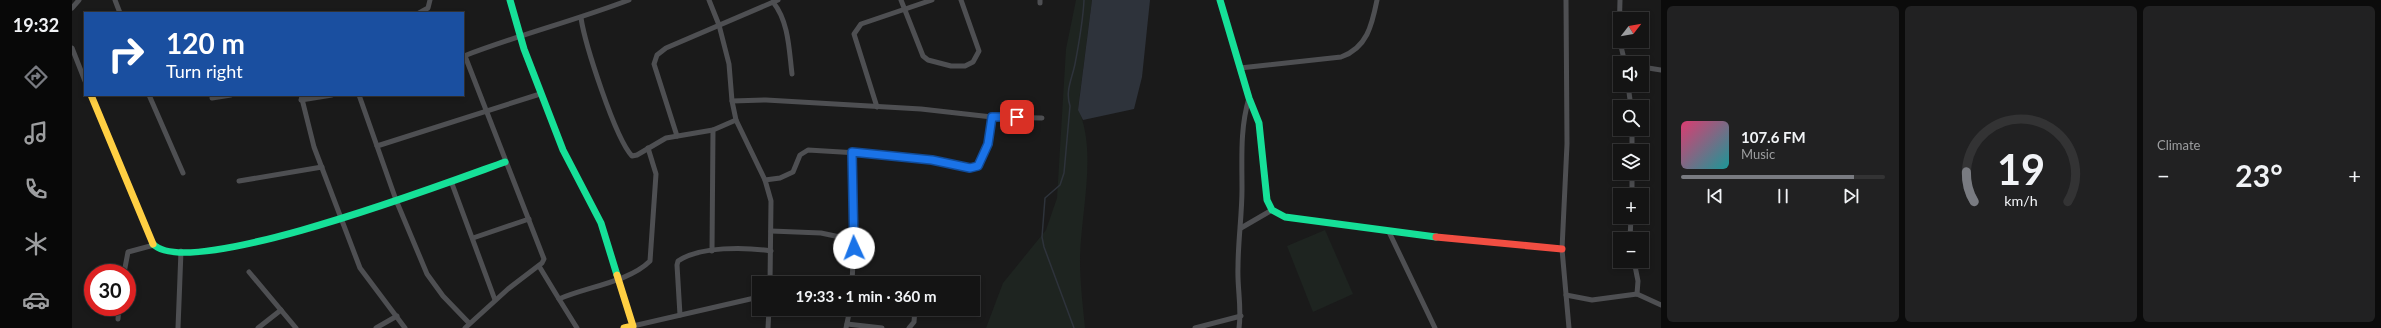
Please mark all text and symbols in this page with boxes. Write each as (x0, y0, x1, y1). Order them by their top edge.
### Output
north arrow (1613, 12, 1649, 48)
map controls (1613, 12, 1649, 268)
text: 19:32 (13, 14, 59, 36)
text: 120 m (166, 26, 245, 60)
icon: right (100, 28, 152, 80)
button: sound (1613, 56, 1649, 92)
text: Turn right (166, 60, 243, 82)
icon: directions (22, 63, 50, 91)
pin (1000, 100, 1034, 134)
button: search (1613, 100, 1649, 136)
icon: arrive (1006, 106, 1028, 128)
icon: music (22, 119, 50, 147)
text: 107.6 FM (1741, 128, 1806, 146)
text: Climate (2157, 137, 2200, 153)
button: layers (1613, 144, 1649, 180)
text: 19 (1997, 144, 2045, 194)
text: Music (1741, 146, 1775, 162)
text: 23° (2235, 157, 2283, 193)
text: − (2157, 162, 2170, 189)
text: + (2348, 162, 2361, 189)
icon: phone (22, 175, 50, 203)
icon: previous (1704, 185, 1726, 207)
icon: pause (1772, 185, 1794, 207)
icon: next (1840, 185, 1862, 207)
button: + (1613, 188, 1649, 224)
text: km/h (2004, 192, 2038, 209)
position arrow (833, 227, 875, 269)
icon: climate (22, 230, 50, 258)
button: − (1613, 232, 1649, 268)
speed limit sign: 30 (84, 264, 136, 316)
icon: car (22, 286, 50, 314)
text: 19:33 · 1 min · 360 m (796, 287, 936, 305)

